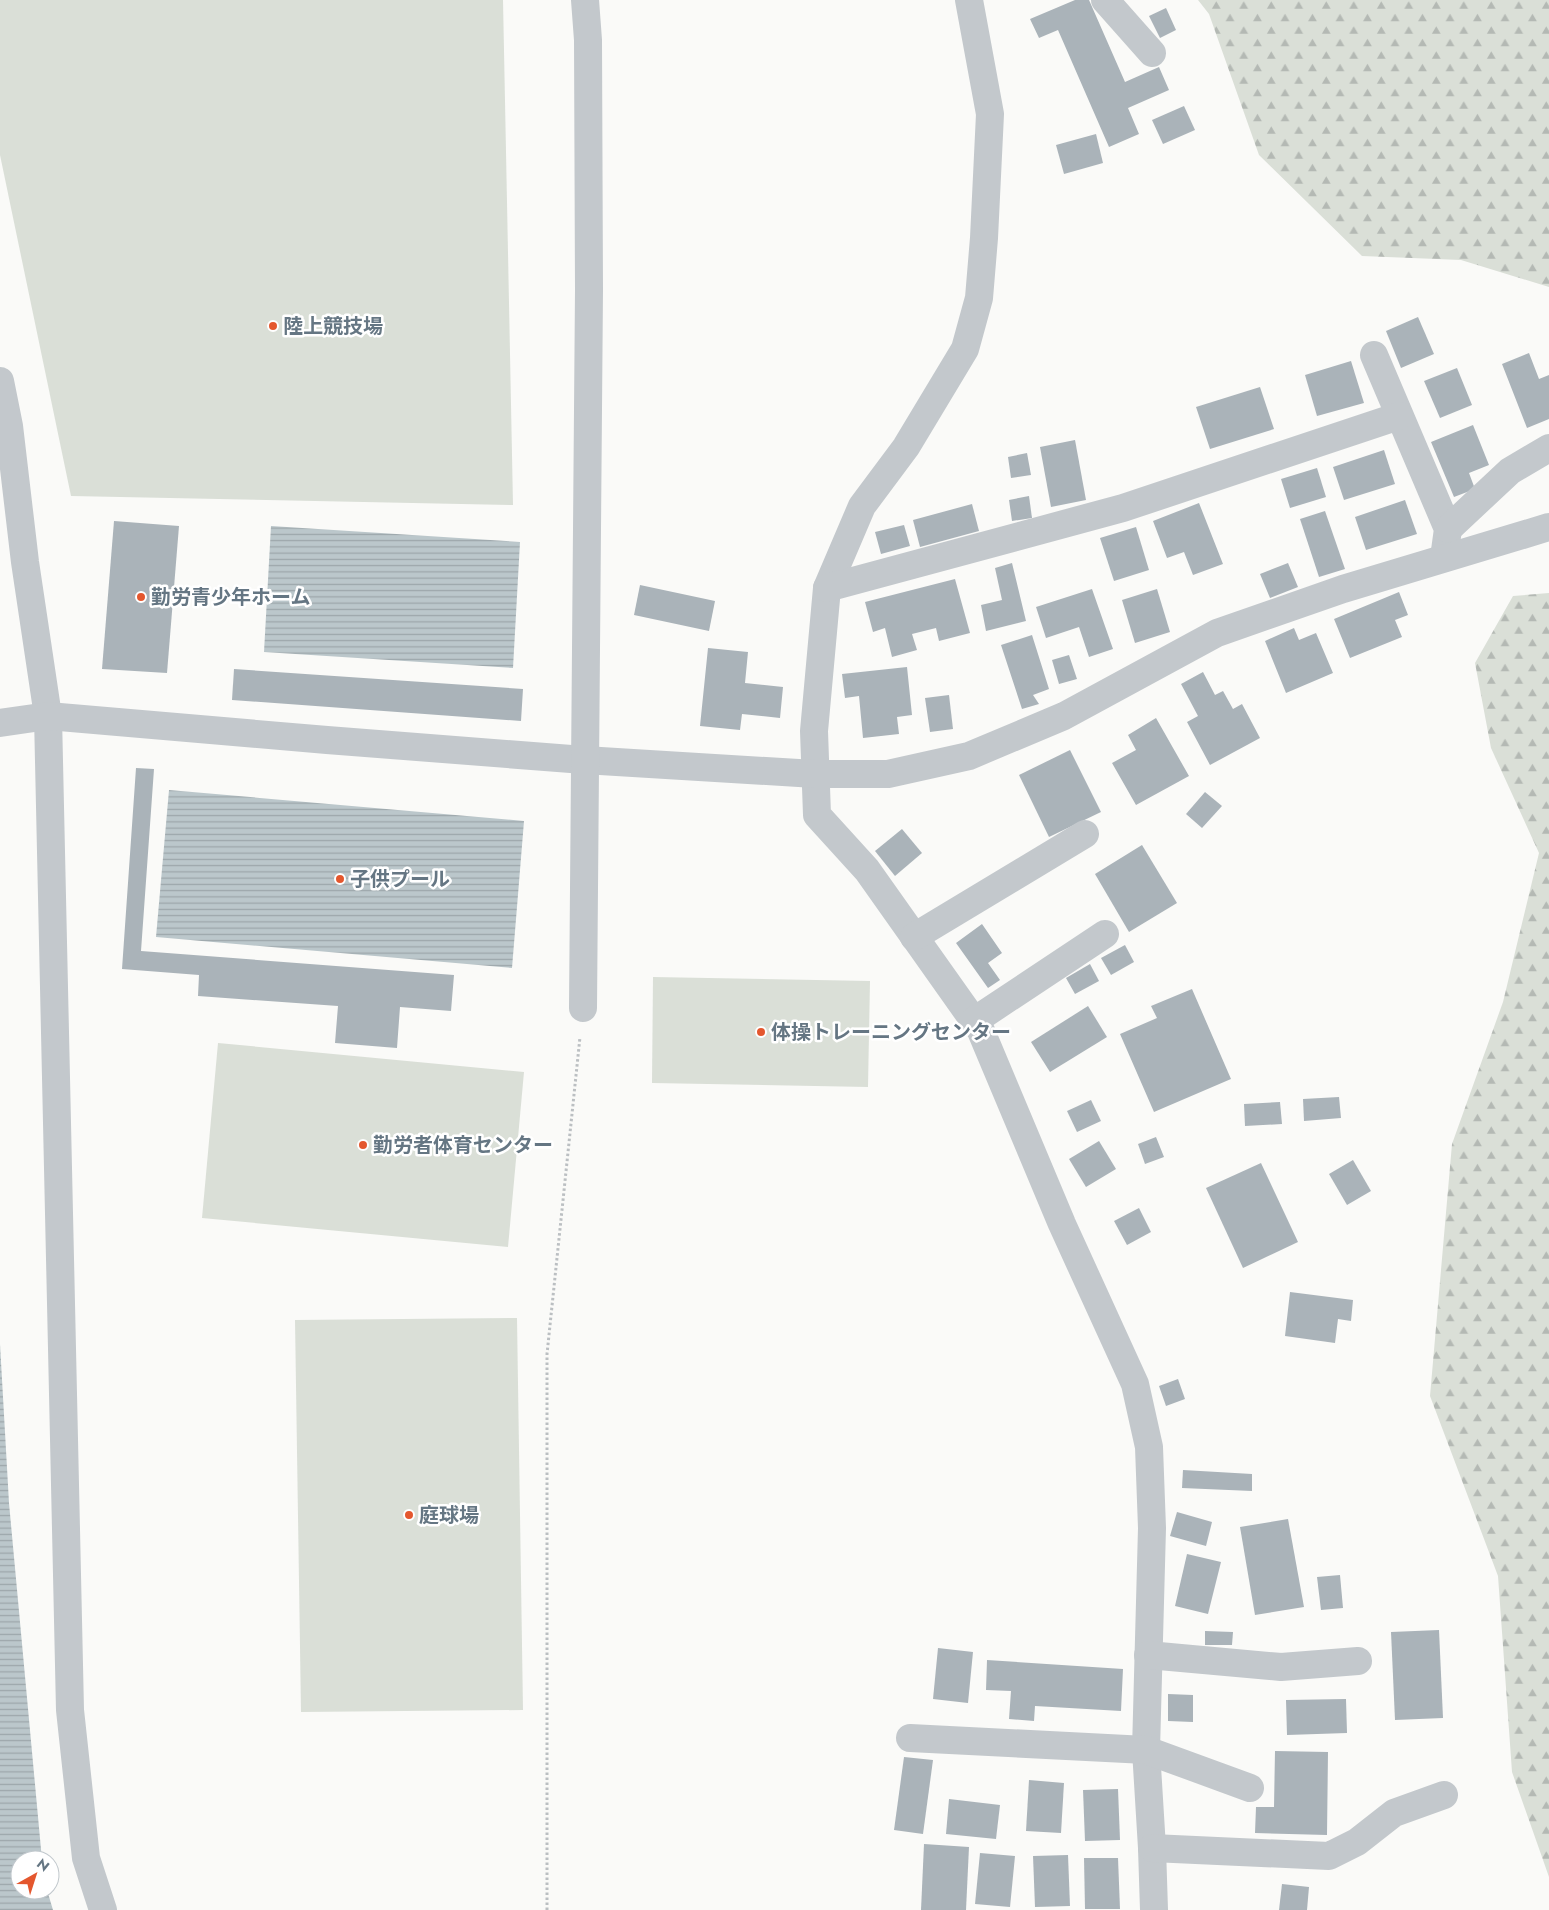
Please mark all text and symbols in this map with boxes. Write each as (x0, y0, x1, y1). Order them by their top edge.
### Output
place label: 陸上競技場 (283, 312, 383, 341)
marker: 陸上競技場 (267, 320, 279, 332)
place label: 勤労青少年ホーム (151, 583, 310, 612)
marker: 勤労青少年ホーム (135, 591, 147, 603)
place label: 子供プール (350, 865, 450, 894)
marker: 子供プール (334, 873, 346, 885)
place label: 体操トレーニングセンター (771, 1018, 1011, 1047)
marker: 体操トレーニングセンター (755, 1026, 767, 1038)
place label: 勤労者体育センター (373, 1131, 553, 1160)
marker: 勤労者体育センター (357, 1139, 369, 1151)
place label: 庭球場 (419, 1501, 479, 1530)
marker: 庭球場 (403, 1509, 415, 1521)
north arrow (10, 1850, 60, 1900)
text: N (33, 1854, 54, 1876)

